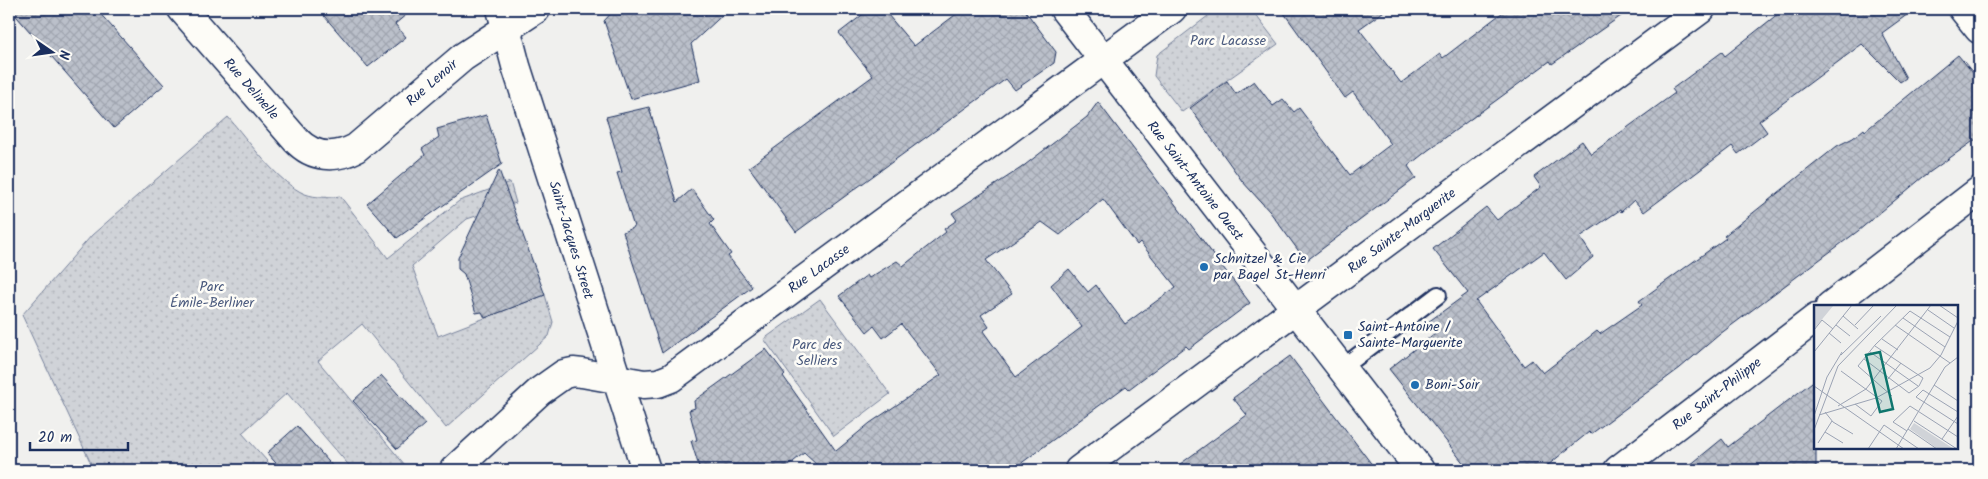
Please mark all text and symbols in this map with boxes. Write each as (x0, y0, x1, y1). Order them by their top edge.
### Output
north arrow (28, 28, 78, 78)
park label: Parc Lacasse (1190, 30, 1267, 52)
text: N (52, 48, 75, 62)
street label: Rue Delinelle (218, 53, 285, 125)
street label: Rue Lenoir (401, 53, 464, 112)
street label: Rue Saint-Antoine Ouest (1141, 116, 1249, 246)
street label: Saint-Jacques Street (543, 178, 600, 302)
street label: Rue Sainte-Marguerite (1343, 182, 1462, 279)
street label: Rue Lacasse (783, 239, 855, 299)
place label: Schnitzel & Cie par Bagel St-Henri (1213, 248, 1326, 286)
marker: Schnitzel & Cie par Bagel St-Henri (1198, 261, 1210, 273)
park label: Parc Émile-Berliner (170, 276, 255, 314)
inset map (1814, 305, 1958, 449)
place label: Saint-Antoine / Sainte-Marguerite (1358, 316, 1463, 354)
marker: Saint-Antoine / Sainte-Marguerite (1342, 329, 1354, 341)
park label: Parc des Selliers (792, 334, 842, 372)
street label: Rue Saint-Philippe (1668, 352, 1767, 436)
place label: Boni-Soir (1425, 374, 1481, 396)
marker: Boni-Soir (1409, 379, 1421, 391)
scale bar (30, 419, 128, 451)
text: 20 m (38, 426, 72, 450)

